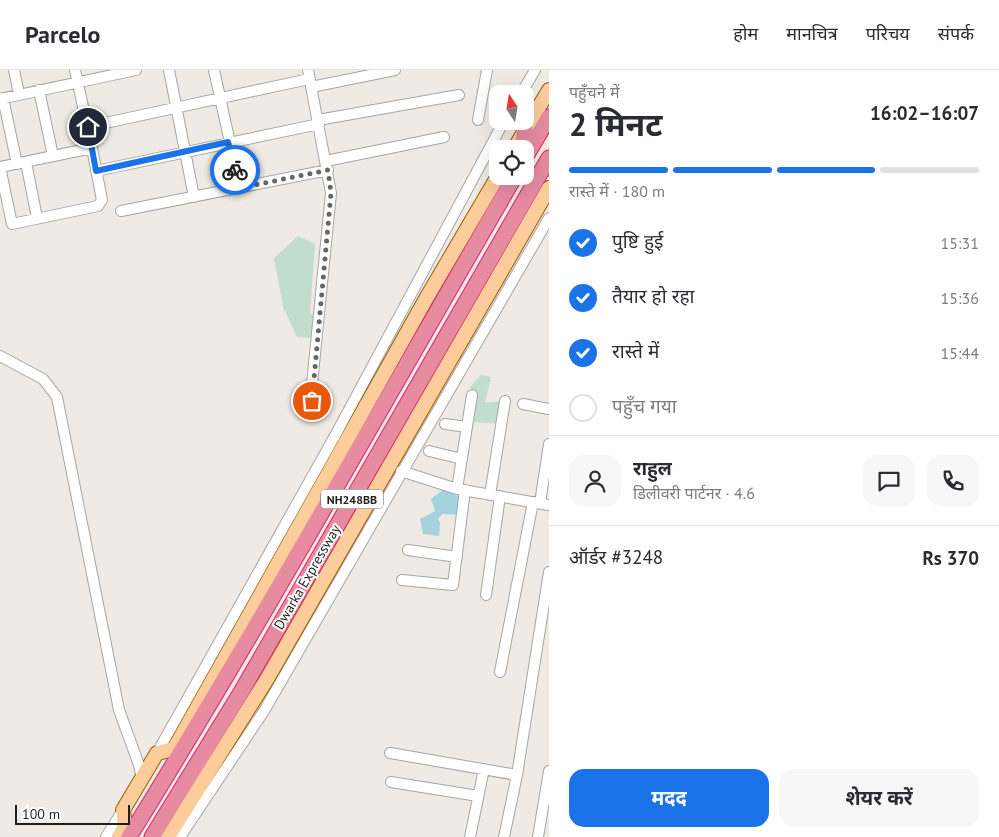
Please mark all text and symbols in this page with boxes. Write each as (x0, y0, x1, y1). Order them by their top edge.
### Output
text: Parcelo (25, 19, 100, 50)
text: होम (733, 22, 758, 45)
text: मानचित्र (786, 22, 838, 45)
text: परिचय (866, 22, 910, 45)
text: संपर्क (938, 22, 974, 45)
text: पहुँचने में (569, 82, 619, 102)
north arrow (489, 85, 534, 130)
map controls (489, 85, 534, 185)
text: 16:02–16:07 (870, 101, 979, 125)
text: 2 मिनट (569, 103, 662, 145)
pin (67, 106, 109, 148)
icon: home (74, 113, 102, 141)
button: locate (489, 140, 534, 185)
courier (210, 145, 260, 195)
icon: bike (221, 156, 249, 184)
text: रास्ते में · 180 m (569, 181, 665, 201)
icon: check (569, 229, 597, 257)
text: पुष्टि हुई (612, 229, 663, 253)
text: 15:31 (941, 233, 979, 253)
icon: check (569, 284, 597, 312)
text: तैयार हो रहा (612, 284, 694, 308)
text: 15:36 (941, 288, 979, 308)
icon: check (569, 339, 597, 367)
text: रास्ते में (612, 339, 659, 363)
text: 15:44 (941, 343, 979, 363)
pin (291, 380, 333, 422)
icon: bag (298, 387, 326, 415)
text: पहुँच गया (612, 394, 677, 418)
button: person (569, 455, 621, 507)
button: chat (863, 455, 915, 507)
button: phone (927, 455, 979, 507)
text: राहुल (633, 456, 672, 480)
text: डिलीवरी पार्टनर · 4.6 (633, 483, 755, 503)
road number: NH248BB (321, 489, 383, 508)
street label: Dwarka Expressway (270, 521, 345, 633)
text: ऑर्डर #3248 (569, 545, 663, 569)
text: Rs 370 (922, 546, 979, 570)
button: मदद (569, 769, 769, 827)
button: शेयर करें (779, 769, 979, 827)
scale bar (15, 802, 130, 825)
text: 100 m (22, 805, 60, 823)

